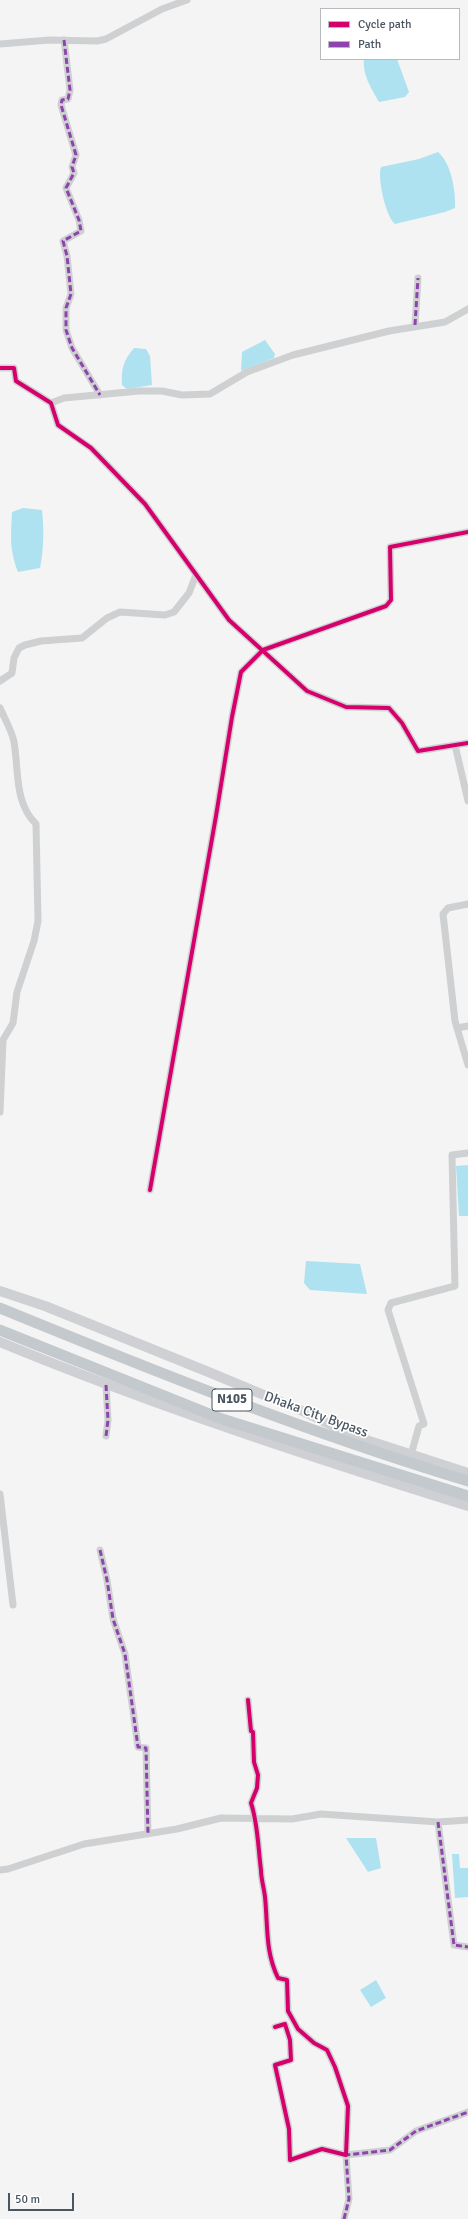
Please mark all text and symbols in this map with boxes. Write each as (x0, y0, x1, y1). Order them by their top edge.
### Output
legend (320, 8, 460, 60)
text: Cycle path (358, 17, 411, 32)
text: Path (358, 37, 381, 52)
street label: Dhaka City Bypass (262, 1388, 370, 1442)
road number: N105 (212, 1389, 252, 1411)
scale bar (10, 2185, 76, 2211)
text: 50 m (15, 2192, 40, 2207)

